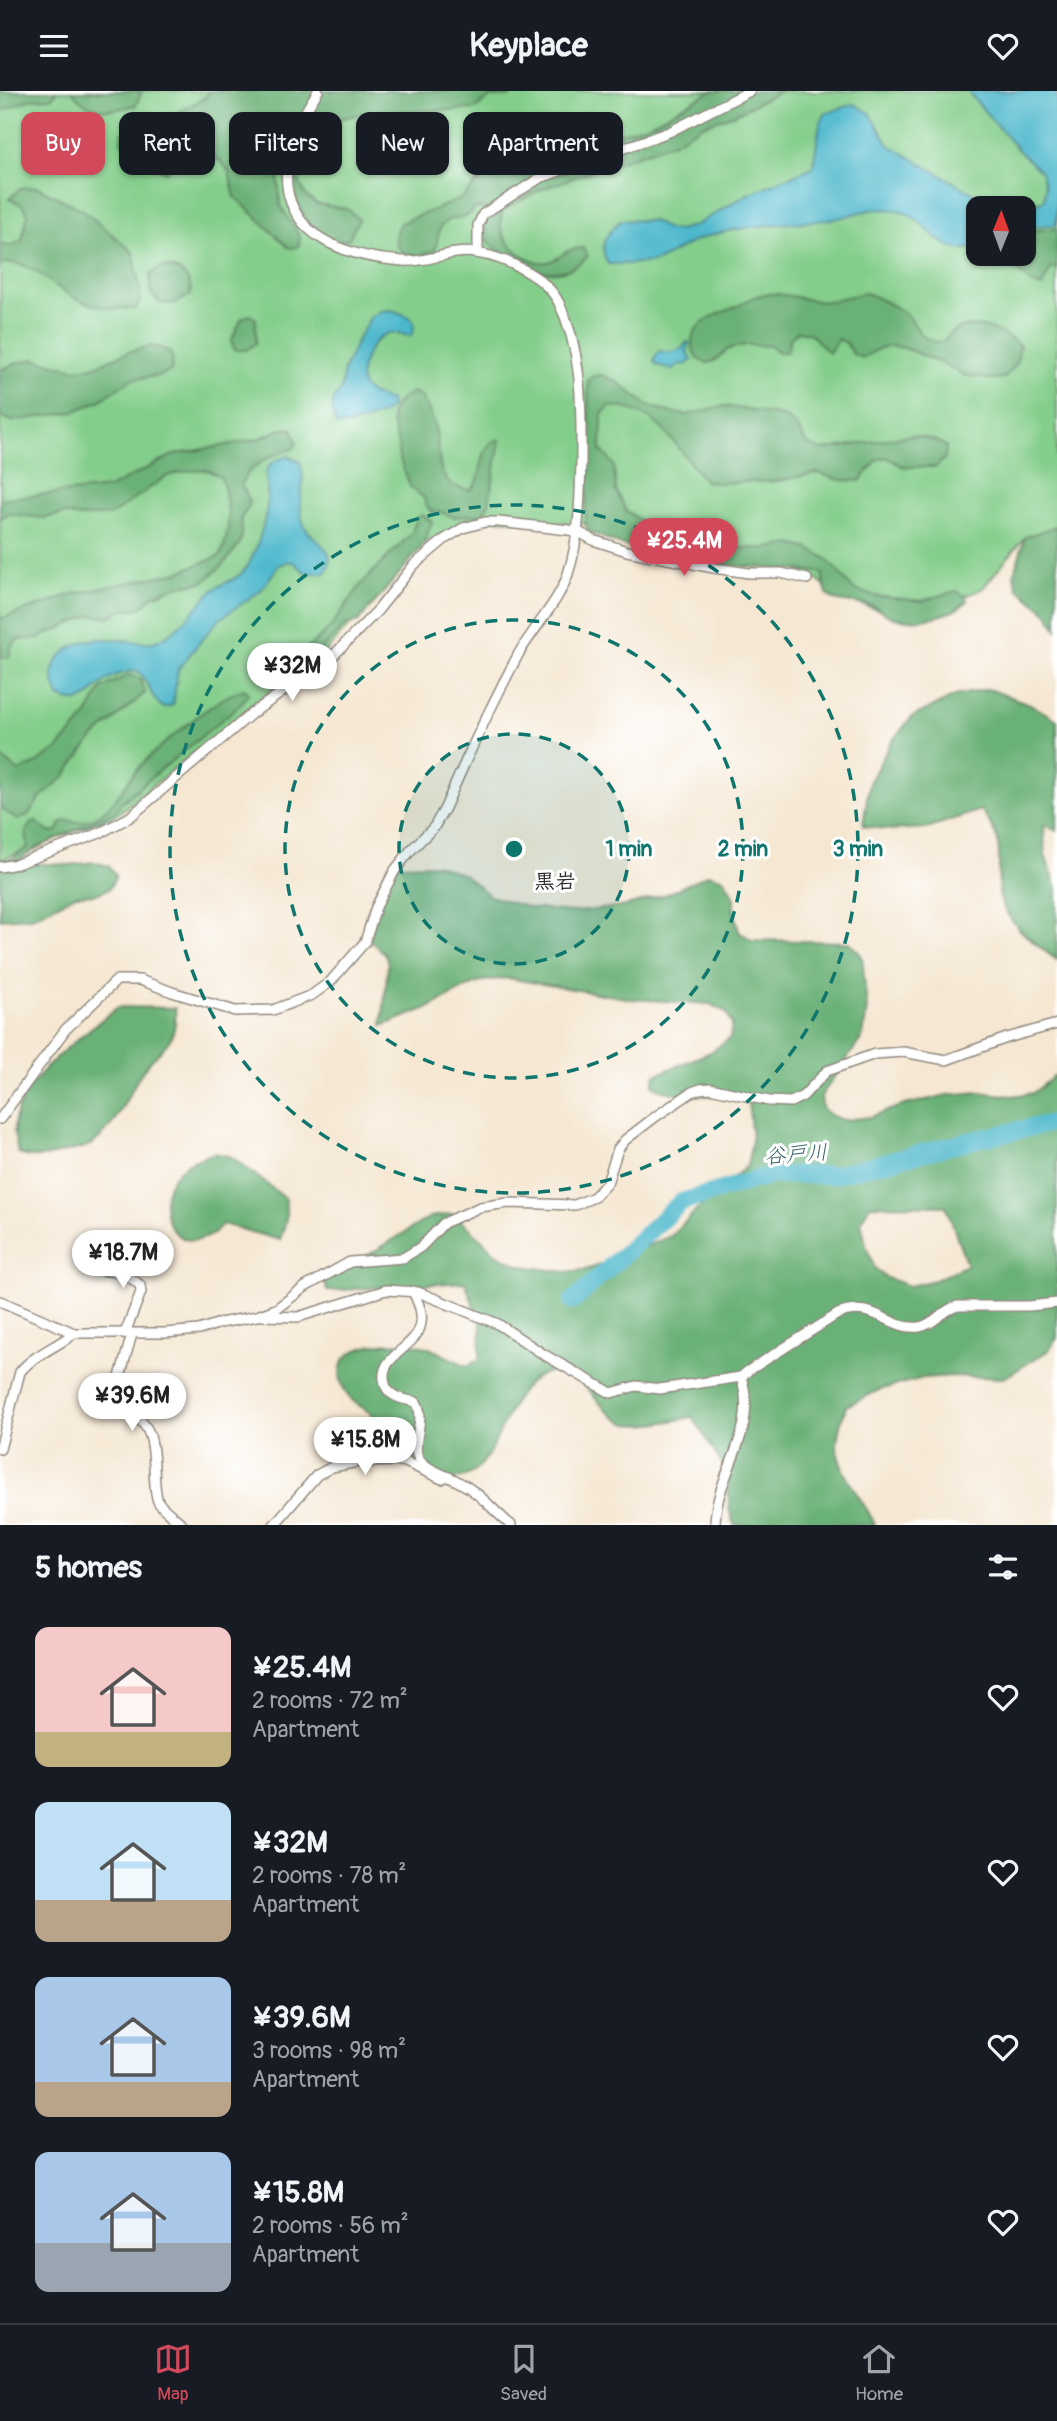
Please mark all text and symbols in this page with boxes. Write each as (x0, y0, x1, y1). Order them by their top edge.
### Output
text: Keyplace (469, 26, 588, 66)
icon: menu (35, 27, 73, 65)
icon: heart (984, 27, 1022, 65)
chip: Buy (21, 112, 105, 175)
chip: Rent (119, 112, 215, 175)
chip: Filters (229, 112, 342, 175)
chip: New (356, 112, 449, 175)
chip: Apartment (463, 112, 623, 175)
north arrow (966, 196, 1036, 266)
map controls (966, 196, 1036, 266)
pin: ¥25.4M (627, 519, 741, 578)
text: ¥25.4M (646, 526, 722, 555)
pin: ¥32M (251, 643, 333, 703)
text: ¥32M (263, 651, 321, 680)
text: 1 min (606, 836, 653, 863)
text: 2 min (718, 836, 768, 863)
text: 3 min (833, 836, 883, 863)
centre of rings (502, 837, 526, 861)
district label: 黒岩 (534, 868, 576, 895)
water label: 谷戸川 (764, 1139, 828, 1170)
pin: ¥18.7M (66, 1231, 180, 1290)
text: ¥18.7M (88, 1238, 158, 1267)
pin: ¥39.6M (75, 1373, 189, 1433)
text: ¥39.6M (94, 1381, 170, 1410)
pin: ¥15.8M (308, 1417, 422, 1477)
text: ¥15.8M (330, 1425, 400, 1454)
icon: filters (984, 1548, 1022, 1586)
text: 5 homes (35, 1549, 142, 1586)
text: ¥25.4M (252, 1649, 351, 1686)
icon: home (91, 1655, 175, 1739)
icon: heart (984, 1678, 1022, 1716)
text: 2 rooms · 72 m² (252, 1686, 408, 1715)
text: Apartment (252, 1715, 359, 1744)
text: ¥32M (252, 1824, 328, 1861)
icon: home (91, 1830, 175, 1914)
icon: heart (984, 1853, 1022, 1891)
text: 2 rooms · 78 m² (252, 1861, 406, 1890)
text: Apartment (252, 1890, 359, 1919)
text: ¥39.6M (252, 1999, 351, 2036)
icon: home (91, 2005, 175, 2089)
icon: heart (984, 2028, 1022, 2066)
text: 3 rooms · 98 m² (252, 2036, 406, 2065)
text: Apartment (252, 2065, 359, 2094)
text: ¥15.8M (252, 2174, 344, 2211)
icon: home (91, 2180, 175, 2264)
icon: heart (984, 2203, 1022, 2241)
text: 2 rooms · 56 m² (252, 2211, 409, 2240)
text: Apartment (252, 2240, 359, 2269)
tab: Map (154, 2340, 192, 2406)
tab: Saved (500, 2340, 547, 2406)
tab: Home (855, 2340, 903, 2406)

